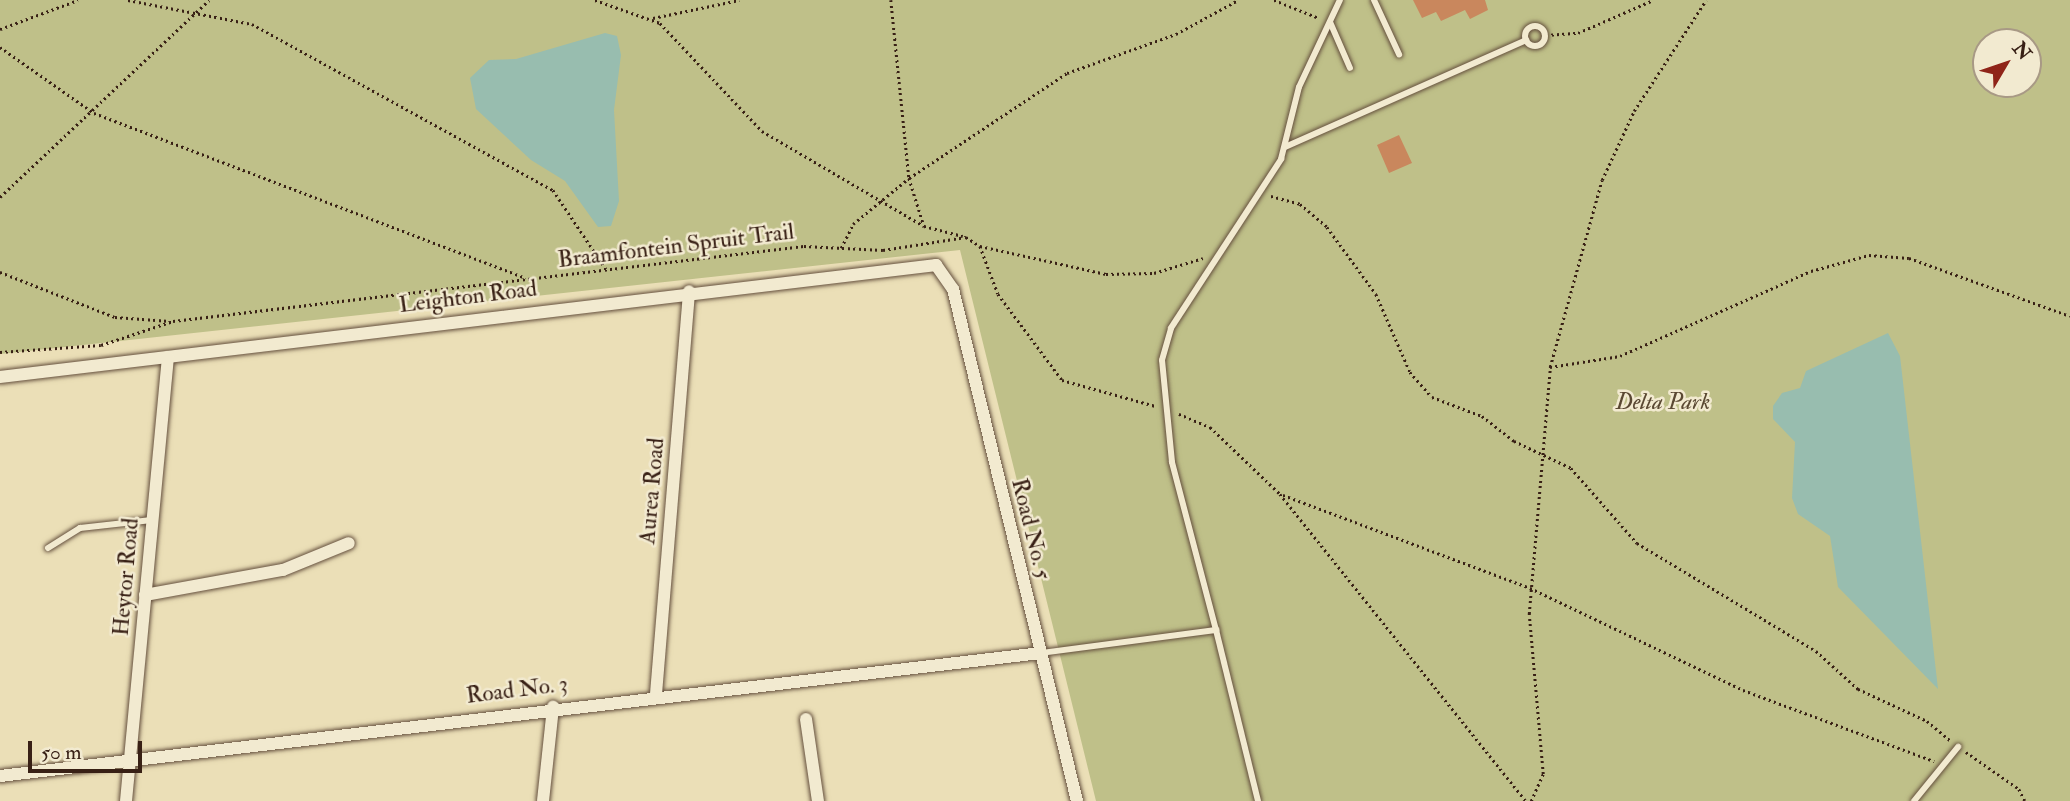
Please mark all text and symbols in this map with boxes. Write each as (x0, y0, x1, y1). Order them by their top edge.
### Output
north arrow (1972, 28, 2042, 98)
text: N (2007, 37, 2036, 65)
street label: Braamfontein Spruit Trail (556, 218, 796, 274)
street label: Leighton Road (397, 275, 539, 319)
park label: Delta Park (1616, 388, 1710, 416)
street label: Aurea Road (634, 437, 670, 545)
street label: Road No. 5 (1005, 475, 1057, 583)
street label: Heytor Road (107, 517, 145, 637)
street label: Road No. 3 (465, 670, 569, 710)
scale bar (32, 728, 145, 772)
text: 50 m (41, 739, 82, 766)

